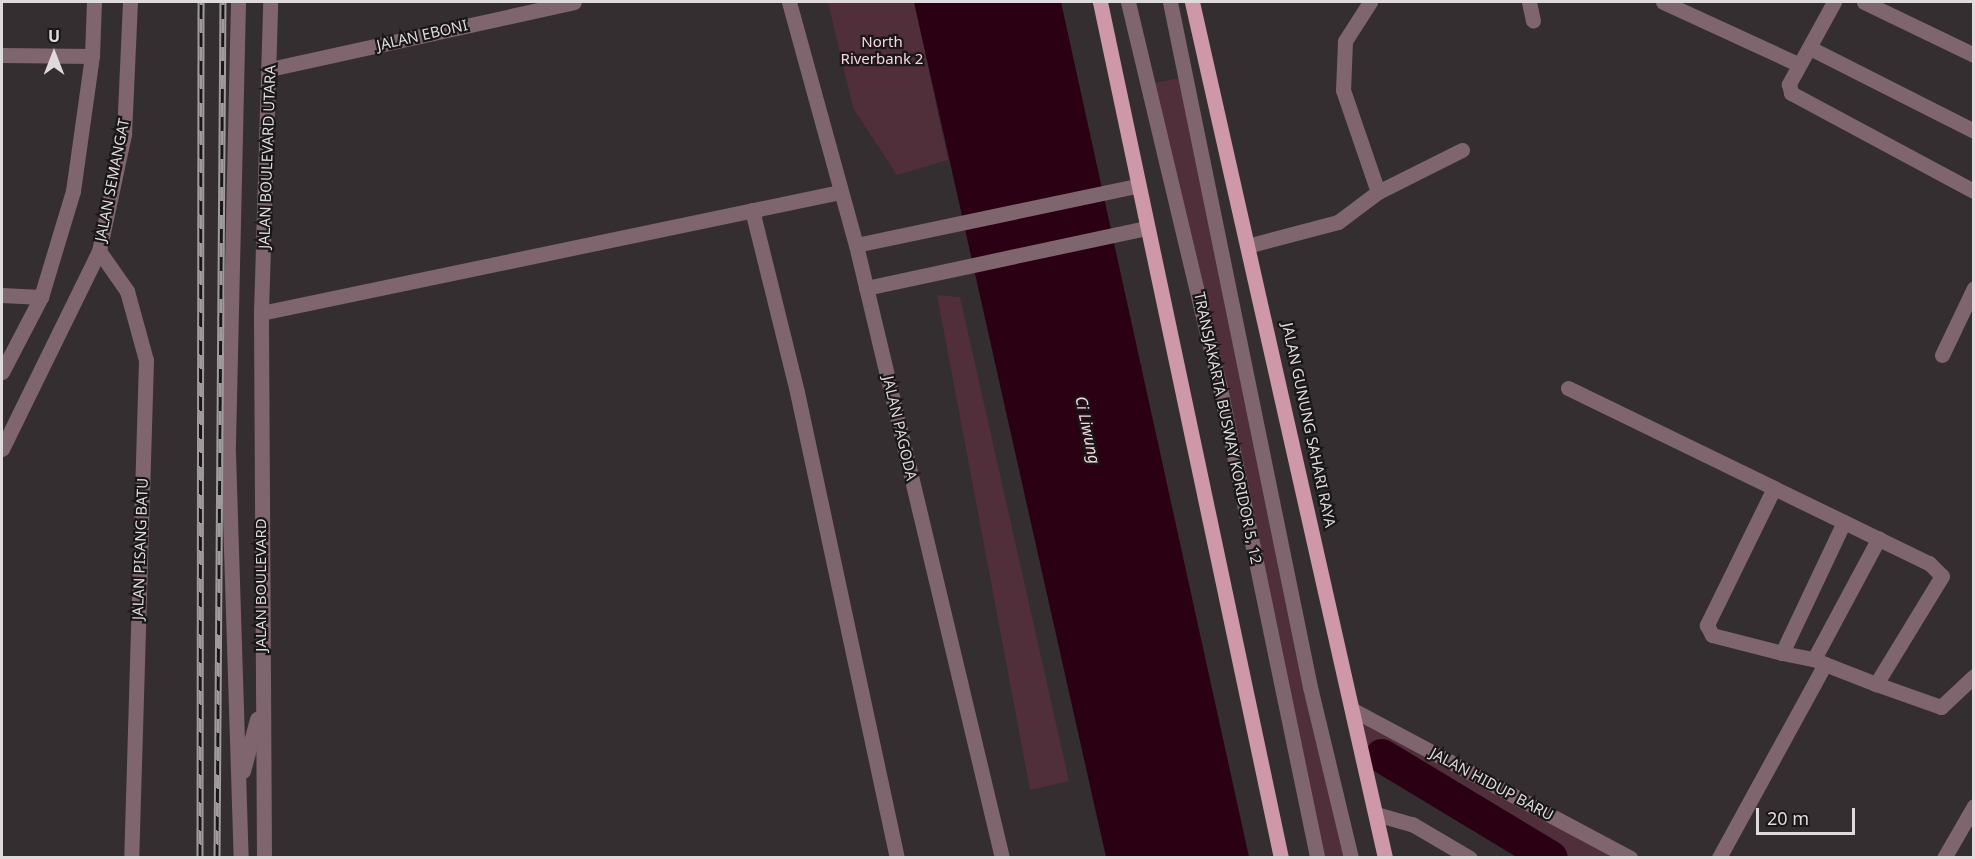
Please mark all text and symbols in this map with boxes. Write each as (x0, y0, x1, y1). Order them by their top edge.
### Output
street label: JALAN EBONI (375, 16, 469, 54)
north arrow (24, 24, 84, 84)
text: U (48, 25, 60, 47)
park label: North Riverbank 2 (841, 32, 923, 67)
street label: JALAN BOULEVARD UTARA (255, 65, 279, 249)
street label: JALAN SEMANGAT (91, 117, 133, 243)
street label: TRANSJAKARTA BUSWAY KORIDOR 5, 12 (1190, 290, 1266, 566)
street label: JALAN GUNUNG SAHARI RAYA (1278, 321, 1340, 529)
street label: JALAN PAGODA (879, 374, 921, 482)
water label: Ci Liwung (1071, 394, 1105, 466)
street label: JALAN PISANG BATU (129, 478, 151, 620)
street label: JALAN BOULEVARD (252, 518, 270, 652)
street label: JALAN HIDUP BARU (1427, 744, 1557, 824)
scale bar (1759, 796, 1858, 834)
text: 20 m (1767, 806, 1809, 830)

